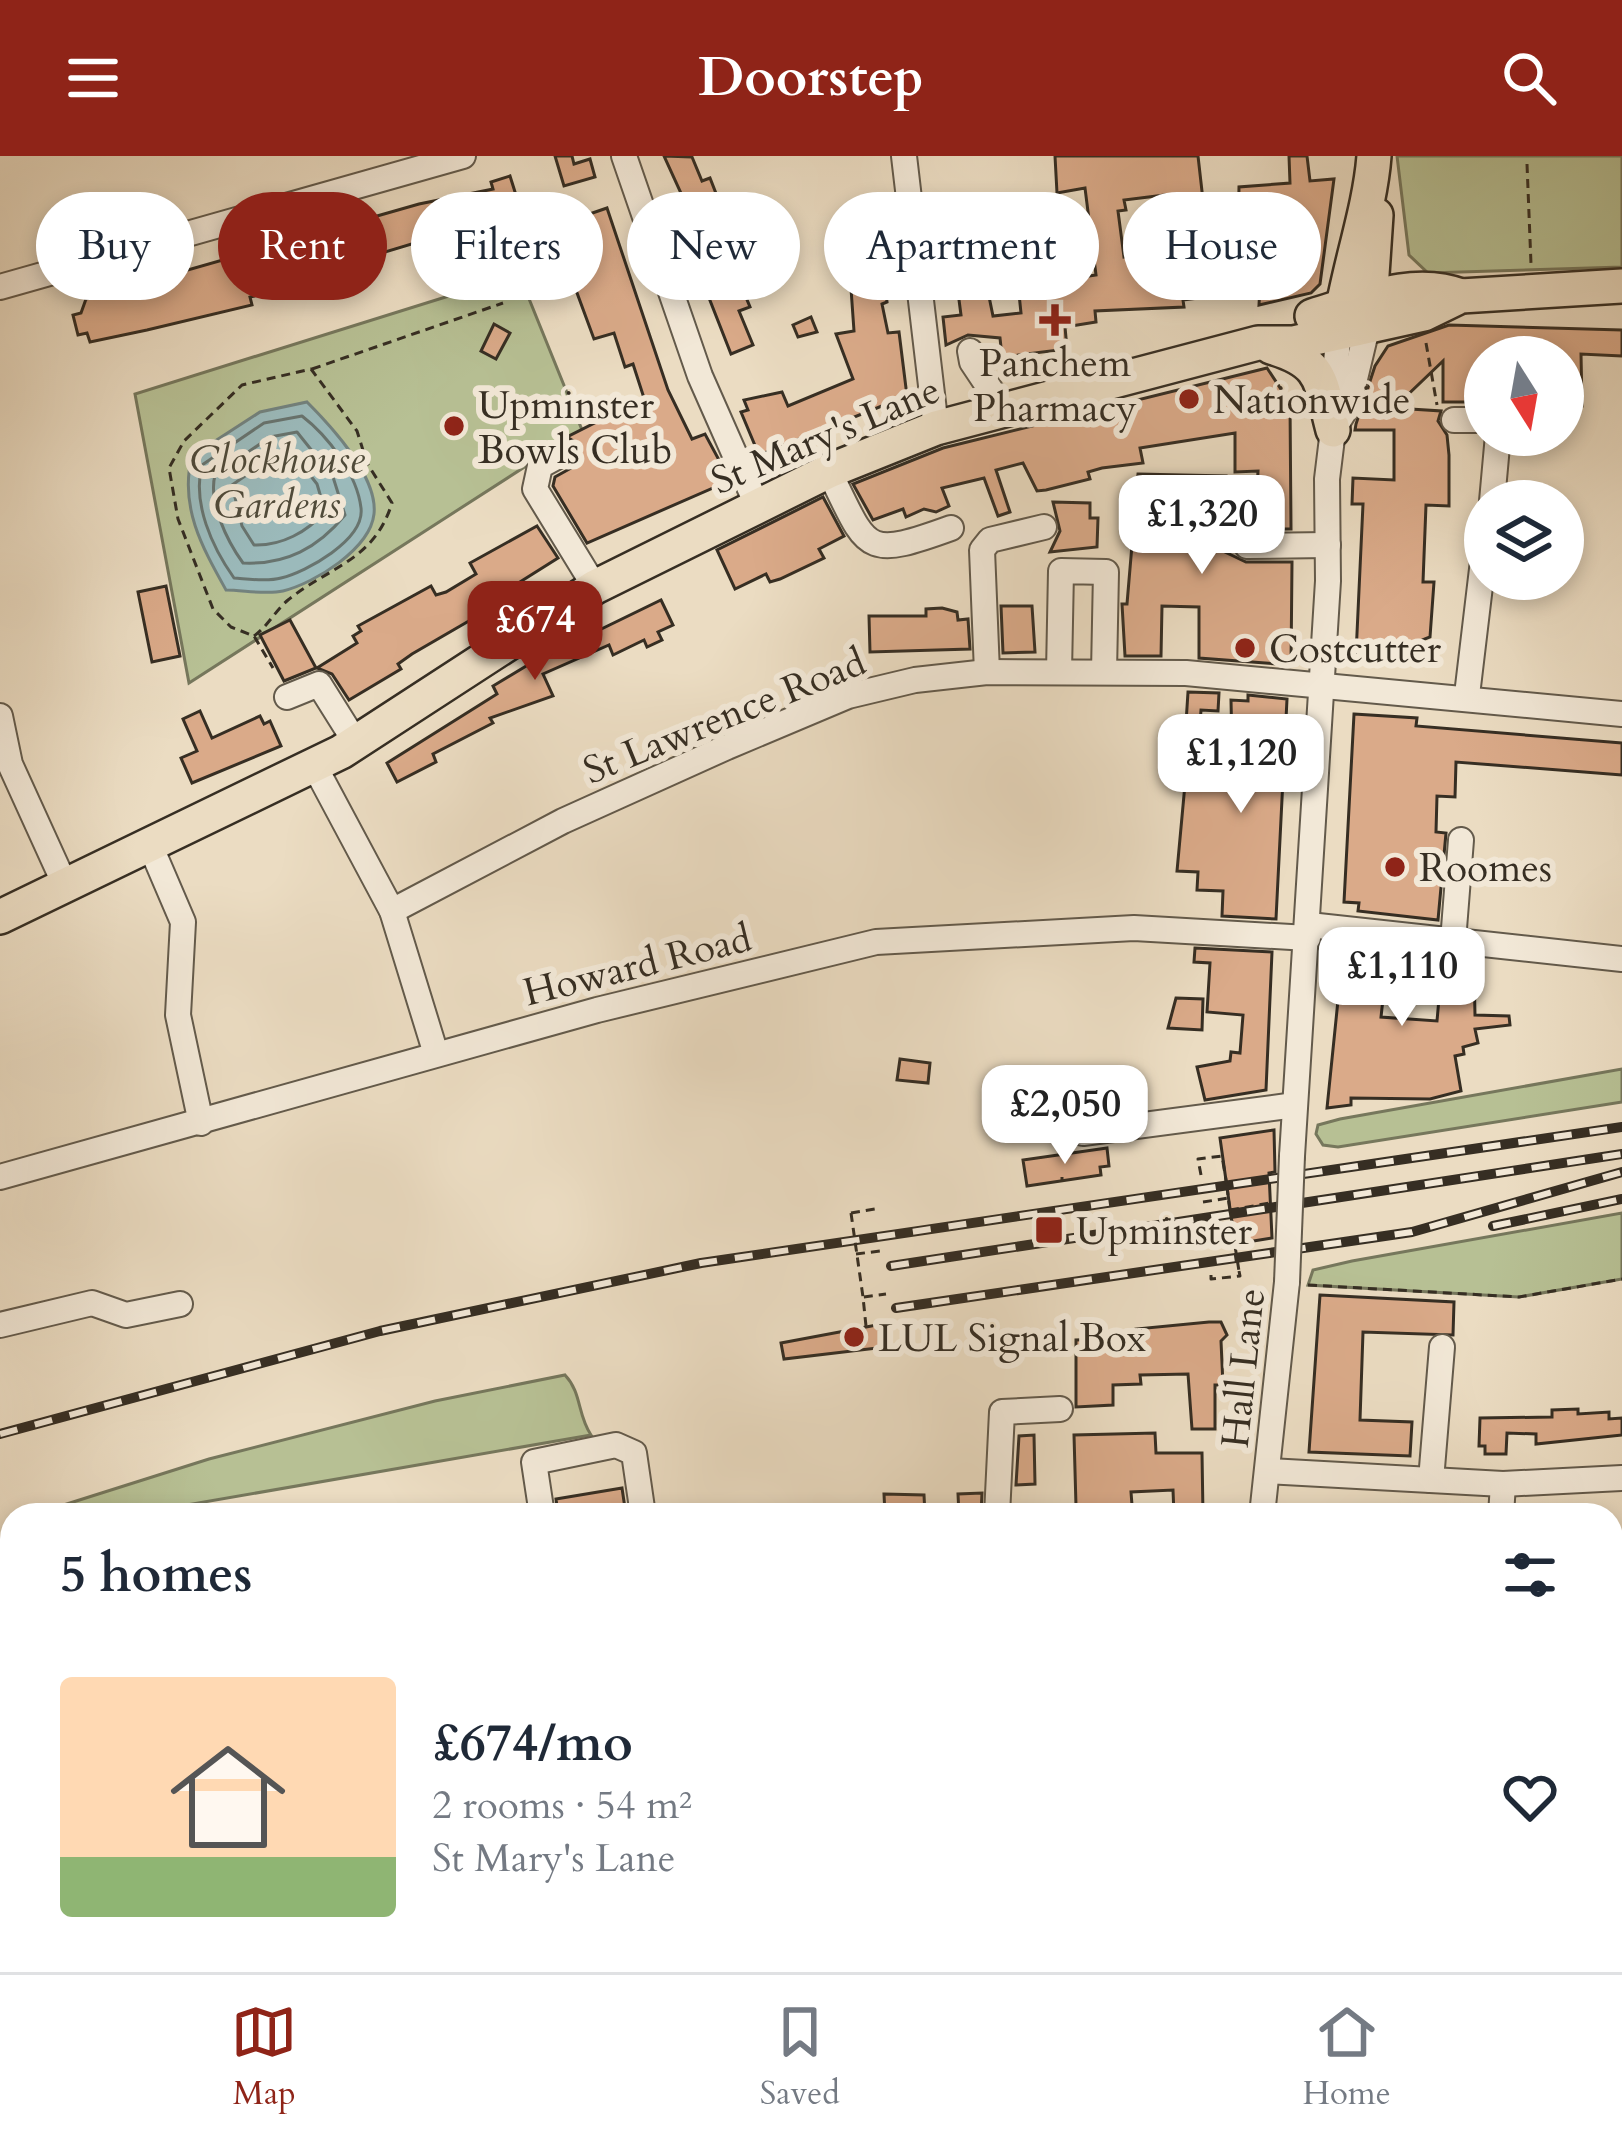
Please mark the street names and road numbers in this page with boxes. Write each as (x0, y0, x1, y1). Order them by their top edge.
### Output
street label: St Mary's Lane (703, 363, 948, 507)
street label: St Lawrence Road (576, 636, 874, 797)
street label: Howard Road (518, 912, 757, 1019)
street label: Hall Lane (1209, 1286, 1278, 1451)

